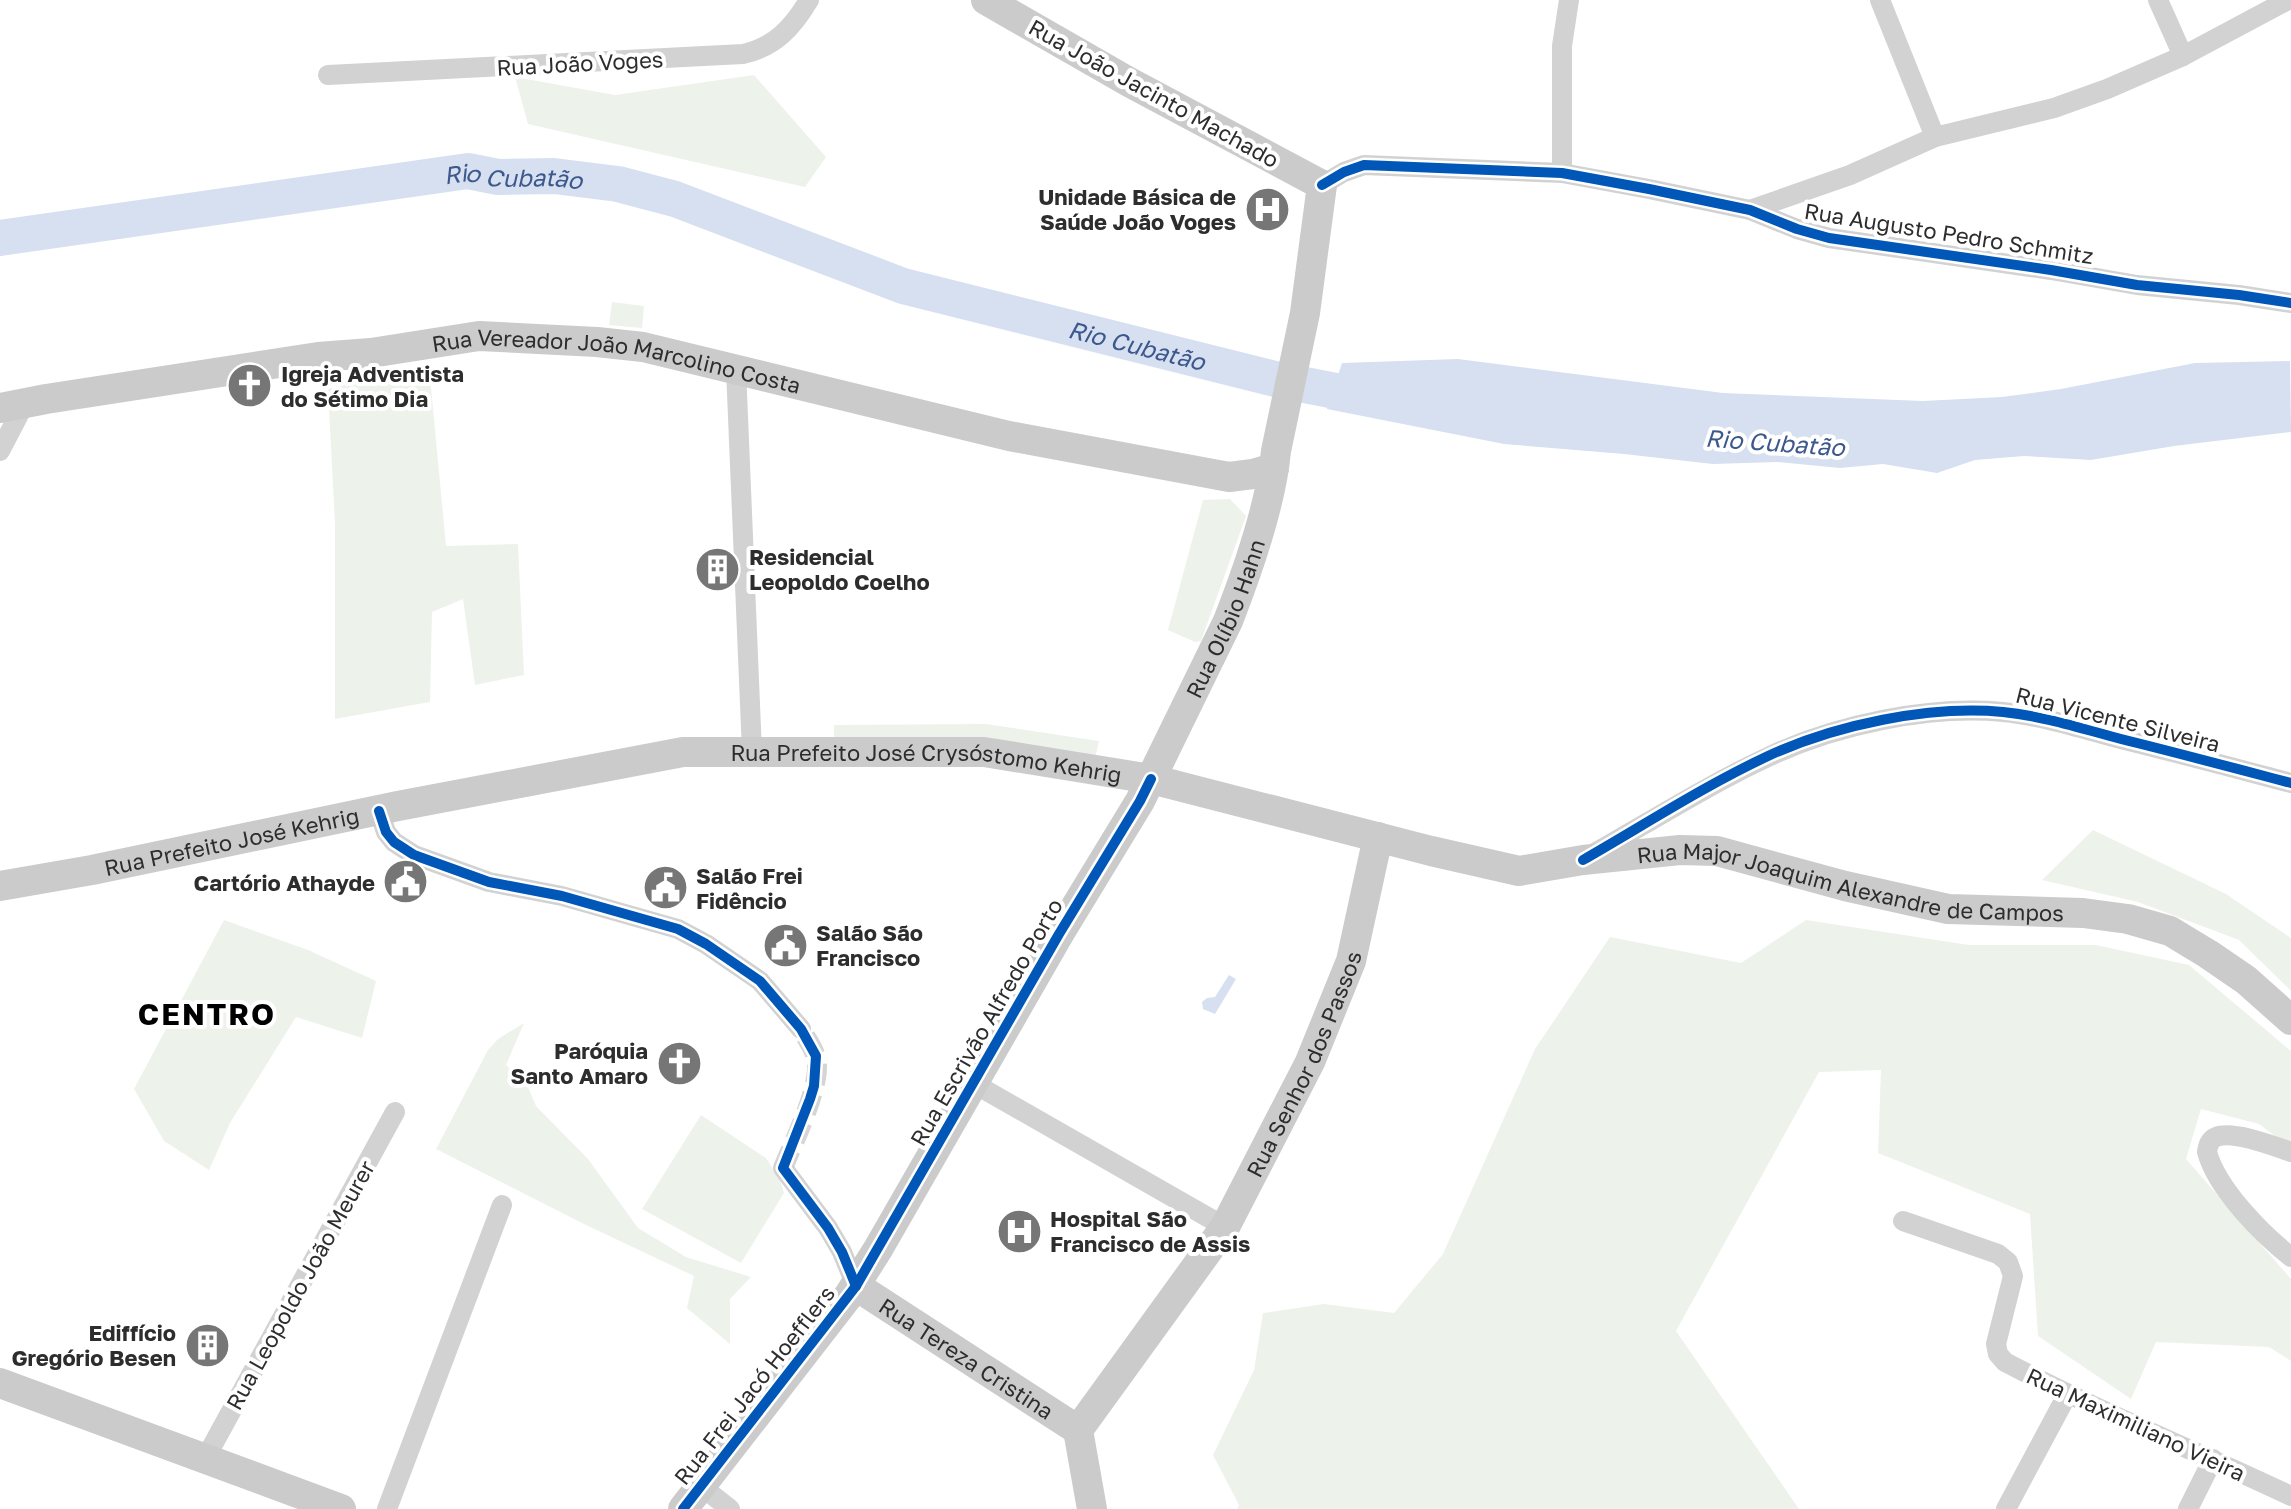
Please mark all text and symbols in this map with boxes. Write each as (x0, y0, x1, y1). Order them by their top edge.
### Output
street label: Rua João Jacinto Machado (1024, 13, 1284, 173)
street label: Rua João Voges (496, 45, 664, 81)
water label: Rio Cubatão (442, 156, 586, 194)
place label: Unidade Básica de Saúde João Voges (1038, 183, 1236, 235)
hospital icon: Unidade Básica de Saúde João Voges (1243, 185, 1291, 233)
street label: Rua Augusto Pedro Schmitz (1803, 197, 2095, 269)
water label: Rio Cubatão (1066, 313, 1210, 376)
street label: Rua Vereador João Marcolino Costa (430, 322, 804, 398)
place label: Igreja Adventista do Sétimo Dia (281, 360, 464, 412)
church icon: Igreja Adventista do Sétimo Dia (226, 362, 274, 410)
water label: Rio Cubatão (1704, 423, 1847, 461)
street label: Rua Olíbio Hahn (1179, 536, 1270, 702)
place label: Residencial Leopoldo Coelho (749, 543, 930, 595)
building icon: Residencial Leopoldo Coelho (694, 545, 742, 593)
street label: Rua Vicente Silveira (2013, 681, 2223, 757)
street label: Rua Prefeito José Crysóstomo Kehrig (730, 738, 1124, 788)
street label: Rua Prefeito José Kehrig (102, 801, 361, 881)
street label: Rua Major Joaquim Alexandre de Campos (1635, 836, 2064, 926)
public building icon: Cartório Athayde (382, 858, 430, 906)
place label: Salão Frei Fidêncio (696, 862, 803, 914)
public building icon: Salão Frei Fidêncio (641, 864, 689, 912)
place label: Cartório Athayde (194, 869, 375, 896)
street label: Rua Escrivão Alfredo Porto (904, 894, 1068, 1150)
place label: Salão São Francisco (816, 919, 923, 971)
public building icon: Salão São Francisco (761, 921, 809, 969)
street label: Rua Senhor dos Passos (1240, 949, 1366, 1181)
district label: CENTRO (138, 996, 276, 1032)
place label: Paróquia Santo Amaro (511, 1037, 648, 1089)
church icon: Paróquia Santo Amaro (655, 1039, 703, 1087)
street label: Rua Leopoldo João Meurer (220, 1155, 380, 1414)
place label: Hospital São Francisco de Assis (1050, 1205, 1250, 1257)
hospital icon: Hospital São Francisco de Assis (995, 1207, 1043, 1255)
street label: Rua Frei Jacó Hoefflers (668, 1280, 840, 1490)
street label: Rua Tereza Cristina (874, 1291, 1059, 1424)
place label: Ediffício Gregório Besen (11, 1319, 176, 1371)
building icon: Ediffício Gregório Besen (183, 1321, 231, 1369)
street label: Rua Maximiliano Vieira (2022, 1361, 2250, 1487)

